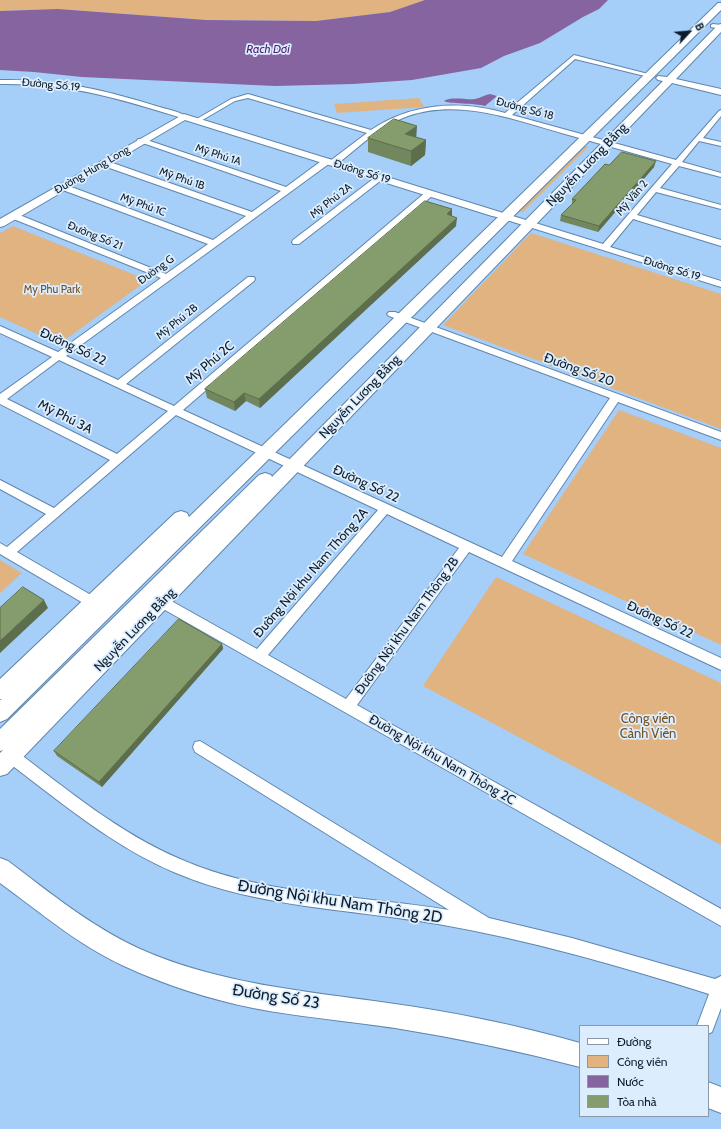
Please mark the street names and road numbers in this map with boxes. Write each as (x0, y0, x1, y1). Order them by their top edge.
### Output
street label: Đường Số 19 (21, 76, 81, 94)
street label: Đường Số 18 (495, 95, 555, 123)
street label: Nguyễn Lương Bằng (543, 120, 631, 210)
street label: Mỹ Phú 1A (193, 141, 243, 169)
street label: Đường Hưng Long (52, 143, 132, 197)
street label: Đường Số 19 (332, 157, 392, 187)
street label: Mỹ Phú 1B (157, 165, 207, 193)
street label: Mỹ Văn 2 (613, 177, 651, 219)
street label: Mỹ Phú 2A (307, 181, 355, 221)
street label: Mỹ Phú 1C (118, 191, 168, 219)
street label: Đường Số 21 (66, 219, 124, 253)
street label: Đường G (135, 253, 177, 287)
street label: Đường Số 19 (642, 254, 702, 284)
street label: Mỹ Phú 2B (154, 301, 200, 343)
street label: Đường Số 22 (37, 325, 109, 369)
street label: Mỹ Phú 2C (182, 338, 238, 388)
street label: Đường Số 20 (542, 350, 616, 390)
street label: Nguyễn Lương Bằng (316, 352, 404, 442)
street label: Mỹ Phú 3A (35, 397, 95, 437)
street label: Đường Số 22 (330, 462, 402, 506)
street label: Đường Nội khu Nam Thông 2A (250, 505, 372, 641)
street label: Đường Nội khu Nam Thông 2B (352, 554, 462, 698)
street label: Nguyễn Lương Bằng (91, 585, 179, 675)
street label: Đường Số 22 (624, 598, 696, 642)
street label: Đường Nội khu Nam Thông 2C (366, 712, 518, 808)
street label: Đường Nội khu Nam Thông 2D (236, 876, 444, 928)
street label: Đường Số 23 (231, 981, 321, 1013)

